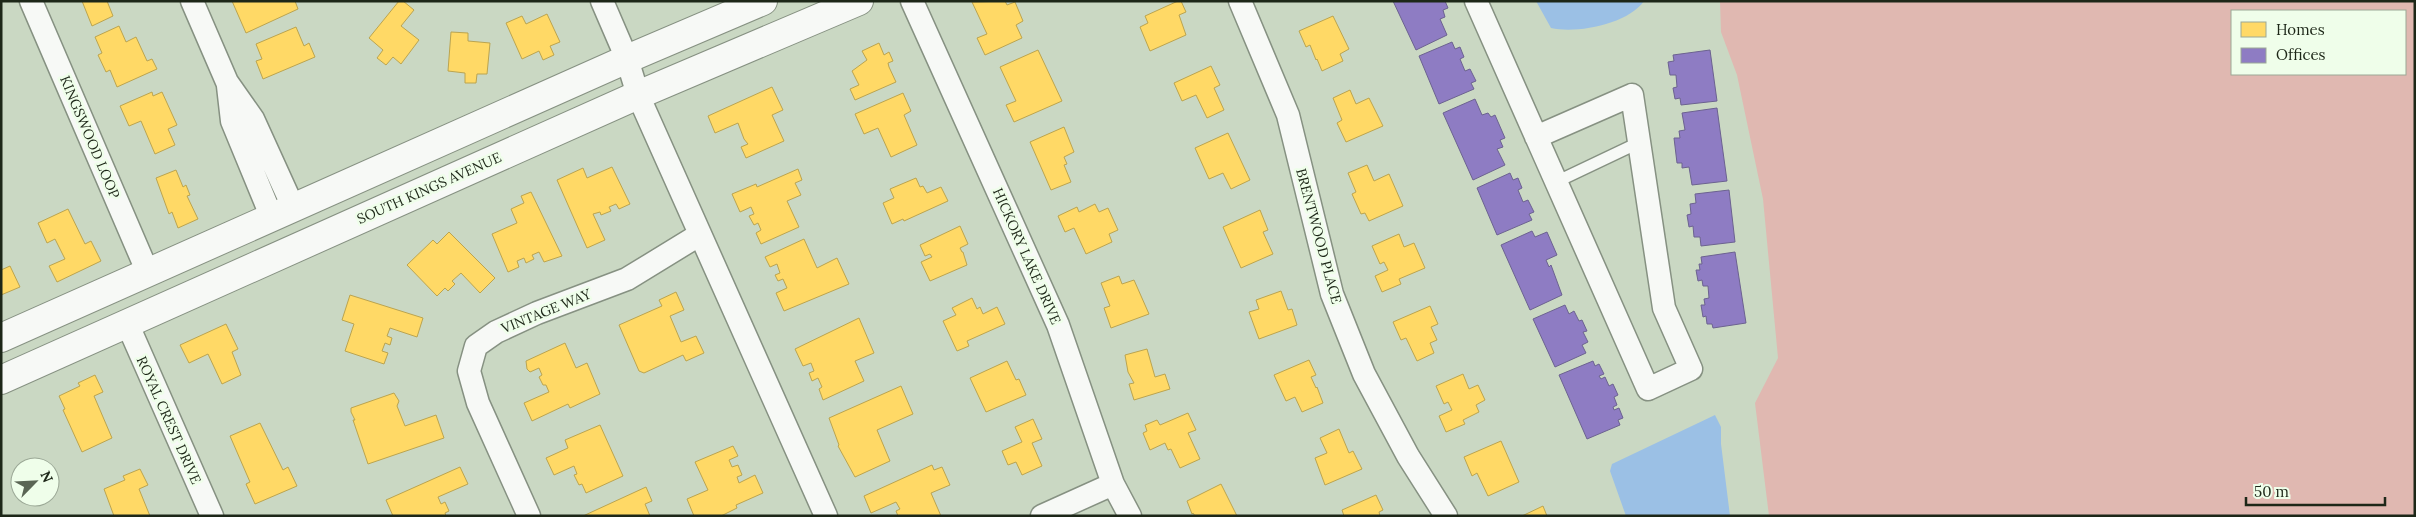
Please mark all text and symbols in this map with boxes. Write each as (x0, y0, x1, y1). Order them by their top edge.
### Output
legend (2231, 10, 2406, 75)
text: Homes (2276, 20, 2325, 39)
text: Offices (2276, 45, 2326, 64)
street label: KINGSWOOD LOOP (56, 73, 124, 202)
street label: SOUTH KINGS AVENUE (354, 148, 504, 228)
street label: BRENTWOOD PLACE (1292, 166, 1346, 306)
street label: HICKORY LAKE DRIVE (989, 185, 1065, 327)
street label: VINTAGE WAY (498, 284, 595, 338)
street label: ROYAL CREST DRIVE (133, 353, 205, 487)
north arrow (10, 457, 60, 507)
text: N (36, 468, 57, 485)
scale bar (2246, 474, 2385, 506)
text: 50 m (2254, 482, 2289, 501)

